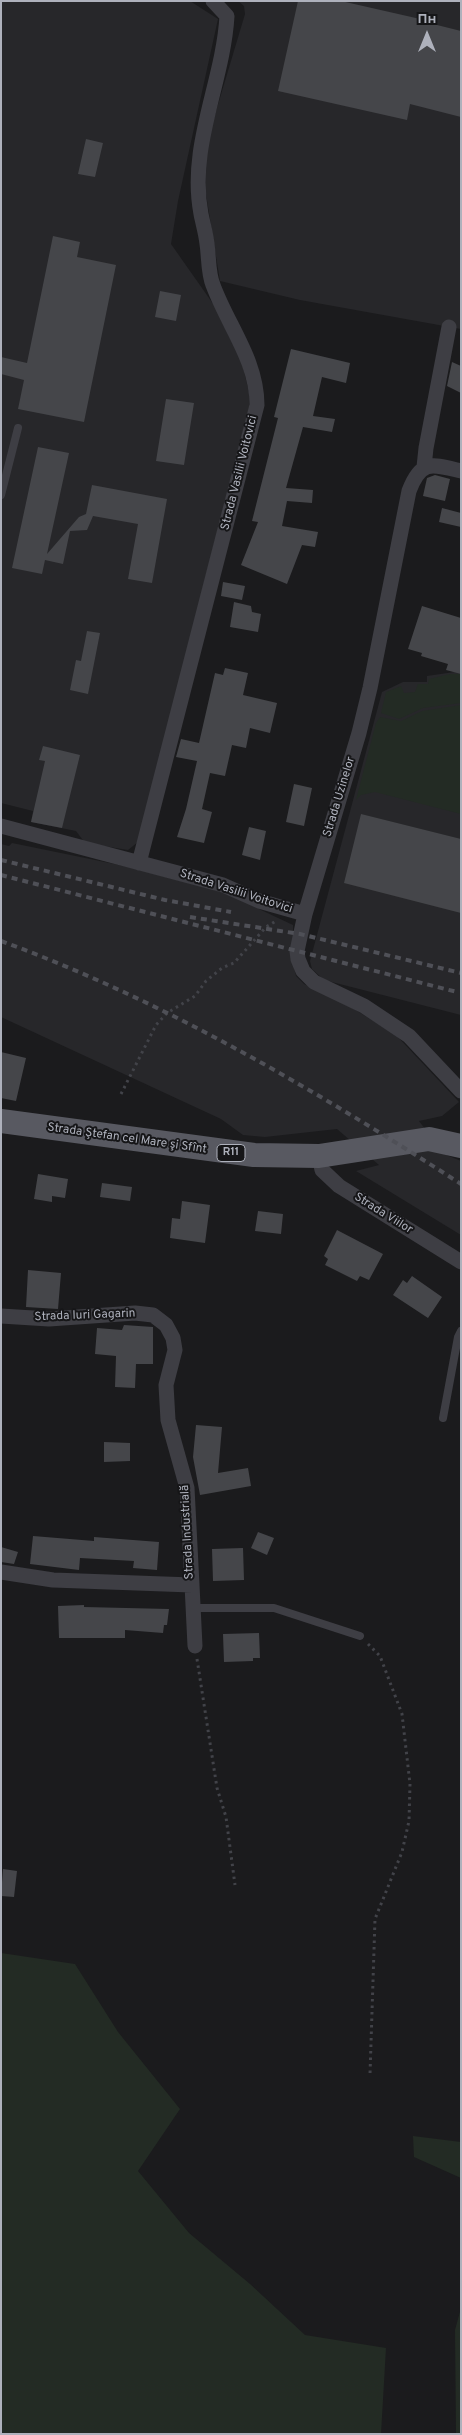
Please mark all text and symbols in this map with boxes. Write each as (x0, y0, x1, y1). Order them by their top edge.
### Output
north arrow (402, 10, 452, 60)
text: Пн (418, 11, 436, 28)
street label: Strada Vasilii Voitovici (219, 414, 261, 532)
street label: Strada Uzinelor (321, 755, 359, 839)
street label: Strada Vasilii Voitovici (178, 867, 294, 917)
street label: Strada Ştefan cel Mare şi Sfînt (46, 1121, 208, 1157)
road number: R11 (217, 1144, 245, 1162)
street label: Strada Viilor (351, 1190, 415, 1238)
street label: Strada Iuri Gagarin (34, 1307, 136, 1325)
street label: Strada Industrială (178, 1484, 198, 1580)

